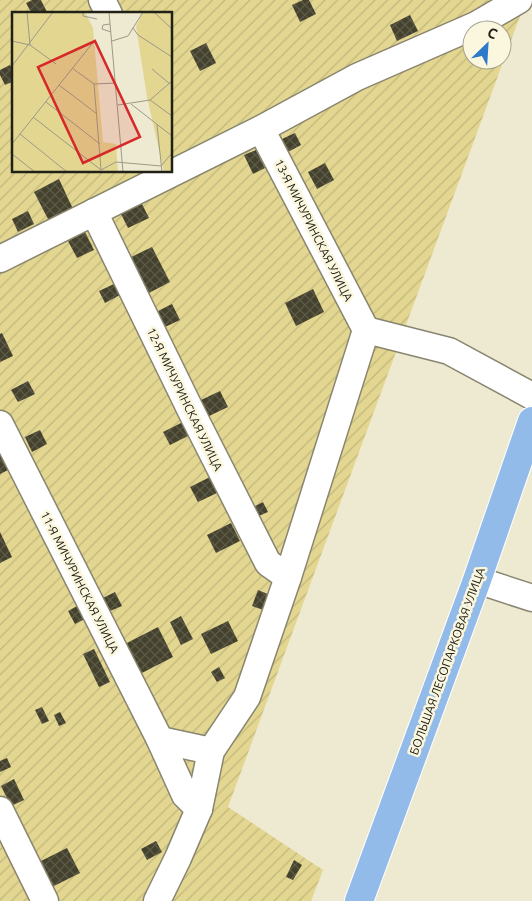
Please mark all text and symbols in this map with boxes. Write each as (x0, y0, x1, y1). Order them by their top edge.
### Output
inset map (12, 12, 172, 172)
north arrow (462, 20, 512, 70)
text: С (485, 24, 500, 42)
street label: 13-Я МИЧУРИНСКАЯ УЛИЦА (273, 157, 356, 303)
street label: 12-Я МИЧУРИНСКАЯ УЛИЦА (145, 325, 225, 473)
street label: 11-Я МИЧУРИНСКАЯ УЛИЦА (39, 509, 122, 655)
street label: БОЛЬШАЯ ЛЕСОПАРКОВАЯ УЛИЦА (407, 565, 487, 756)

